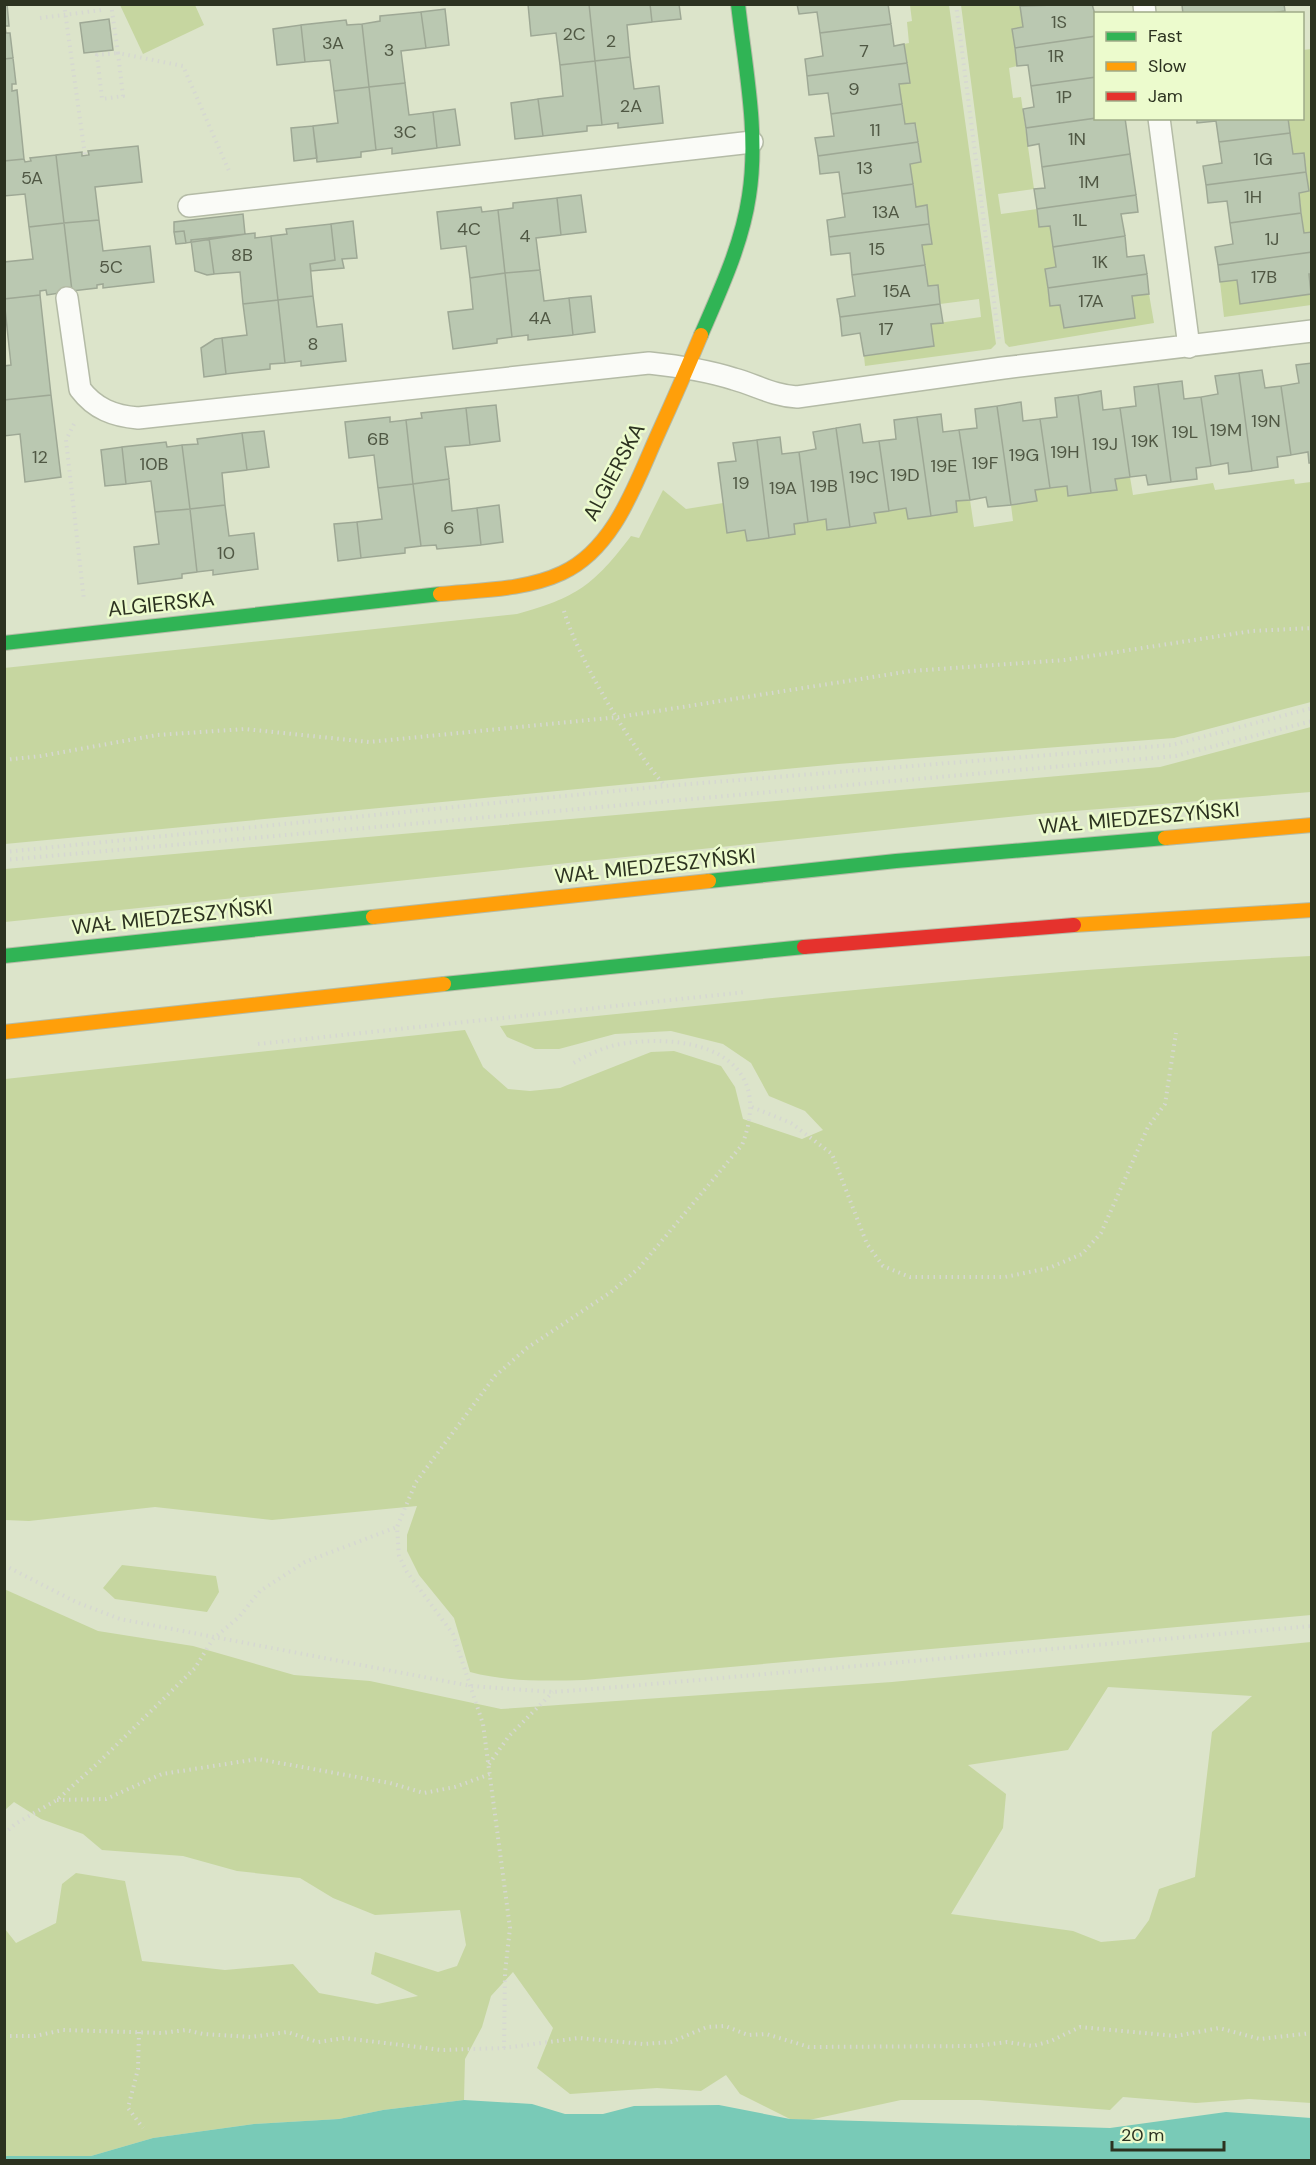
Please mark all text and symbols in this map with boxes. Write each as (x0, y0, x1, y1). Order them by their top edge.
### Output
house number: 1S (1051, 10, 1067, 34)
legend (1094, 12, 1304, 120)
house number: 2C (562, 22, 586, 46)
text: Fast (1148, 24, 1183, 48)
house number: 2 (606, 29, 616, 53)
house number: 3A (322, 31, 344, 55)
house number: 3 (384, 38, 394, 62)
house number: 7 (859, 39, 869, 63)
house number: 1R (1048, 44, 1064, 68)
text: Slow (1148, 54, 1187, 78)
house number: 9 (848, 77, 860, 101)
text: Jam (1148, 84, 1183, 108)
house number: 1P (1056, 85, 1072, 109)
house number: 2A (620, 94, 642, 118)
house number: 11 (869, 118, 881, 142)
house number: 3C (393, 120, 417, 144)
house number: 1N (1068, 127, 1086, 151)
house number: 1G (1253, 147, 1273, 171)
house number: 13 (857, 156, 873, 180)
house number: 5A (21, 166, 43, 190)
house number: 1M (1079, 170, 1099, 194)
house number: 1H (1244, 185, 1262, 209)
house number: 13A (872, 200, 900, 224)
house number: 1L (1072, 208, 1088, 232)
house number: 4C (457, 217, 481, 241)
house number: 4 (520, 224, 531, 248)
house number: 1J (1265, 227, 1279, 251)
house number: 15 (869, 237, 885, 261)
house number: 8B (231, 243, 253, 267)
house number: 1K (1092, 250, 1109, 274)
house number: 5C (99, 255, 123, 279)
house number: 17B (1251, 265, 1277, 289)
house number: 15A (883, 279, 911, 303)
house number: 17A (1078, 289, 1104, 313)
house number: 4A (529, 306, 551, 330)
house number: 17 (878, 317, 894, 341)
house number: 8 (308, 332, 318, 356)
house number: 19N (1251, 409, 1281, 433)
street label: ALGIERSKA (576, 418, 652, 526)
house number: 19M (1210, 418, 1242, 442)
house number: 19L (1172, 420, 1198, 444)
house number: 6B (367, 427, 389, 451)
house number: 19K (1131, 429, 1159, 453)
house number: 19J (1092, 432, 1118, 456)
house number: 19H (1050, 440, 1080, 464)
house number: 19G (1009, 443, 1039, 467)
house number: 12 (32, 445, 48, 469)
house number: 19F (972, 451, 999, 475)
house number: 10B (140, 452, 169, 476)
house number: 19E (930, 454, 958, 478)
house number: 19D (890, 463, 920, 487)
house number: 19C (849, 465, 879, 489)
house number: 19 (733, 471, 749, 495)
house number: 19B (810, 474, 838, 498)
house number: 19A (769, 476, 797, 500)
house number: 6 (443, 516, 455, 540)
house number: 10 (217, 541, 235, 565)
street label: ALGIERSKA (106, 584, 216, 624)
street label: WAŁ MIEDZESZYŃSKI (1037, 795, 1241, 841)
street label: WAŁ MIEDZESZYŃSKI (553, 842, 757, 890)
street label: WAŁ MIEDZESZYŃSKI (70, 893, 274, 941)
scale bar (1112, 2114, 1224, 2152)
text: 20 m (1121, 2123, 1164, 2147)

